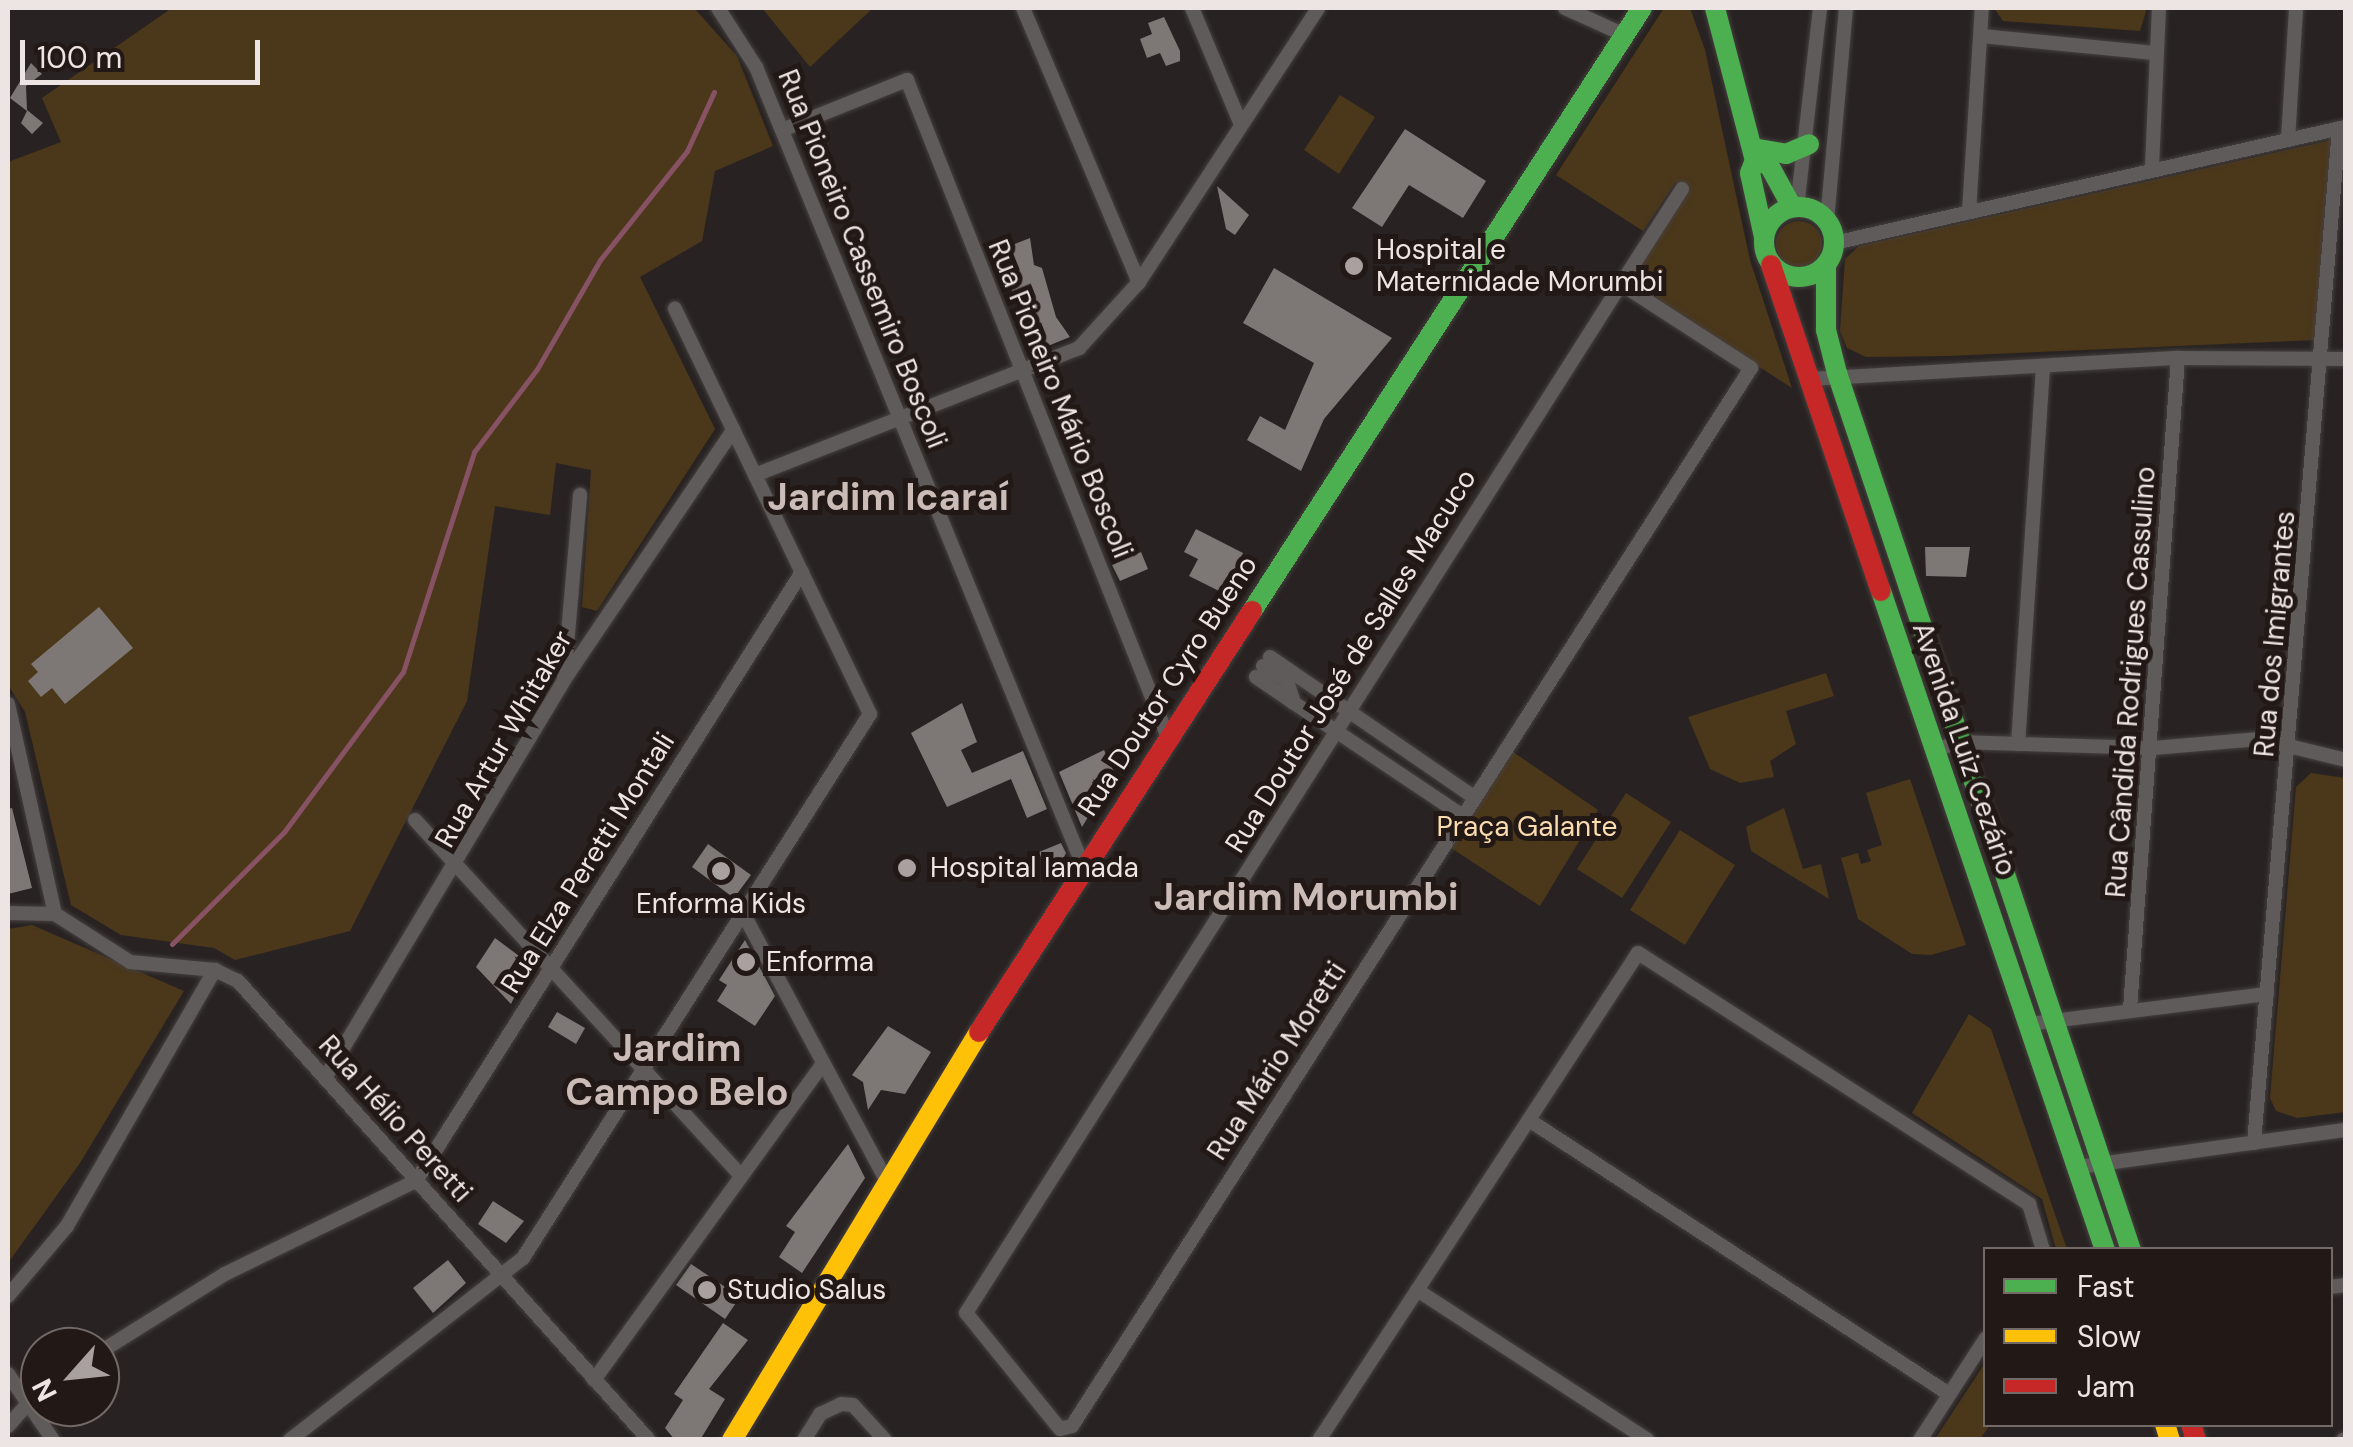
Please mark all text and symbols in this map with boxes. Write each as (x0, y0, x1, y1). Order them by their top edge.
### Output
scale bar (25, 20, 265, 82)
text: 100 m (37, 38, 122, 77)
street label: Rua Pioneiro Cassemiro Boscoli (770, 65, 954, 453)
place label: Hospital e Maternidade Morumbi (1376, 233, 1663, 299)
street label: Rua Pioneiro Mário Boscoli (981, 235, 1139, 563)
marker: Hospital e Maternidade Morumbi (1341, 253, 1367, 279)
street label: Rua Doutor José de Salles Macuco (1219, 463, 1483, 859)
street label: Rua Cândida Rodrigues Cassulino (2099, 465, 2163, 899)
district label: Jardim Icaraí (767, 475, 1009, 521)
street label: Rua dos Imigrantes (2247, 509, 2303, 759)
street label: Rua Doutor Cyro Bueno (1071, 550, 1265, 822)
street label: Avenida Luiz Cezário (1905, 618, 2023, 880)
street label: Rua Artur Whitaker (428, 625, 580, 853)
street label: Rua Elza Peretti Montali (494, 726, 682, 1000)
park label: Praça Galante (1436, 810, 1618, 844)
place label: Hospital Iamada (930, 851, 1139, 885)
marker: Hospital Iamada (894, 855, 920, 881)
marker: Enforma Kids (710, 860, 732, 882)
district label: Jardim Morumbi (1154, 875, 1458, 921)
place label: Enforma Kids (636, 887, 806, 921)
place label: Enforma (766, 945, 874, 979)
marker: Enforma (735, 951, 757, 973)
street label: Rua Mário Moretti (1200, 956, 1354, 1166)
district label: Jardim Campo Belo (565, 1026, 789, 1116)
street label: Rua Hélio Peretti (311, 1029, 479, 1209)
legend (1983, 1247, 2333, 1427)
text: Fast (2077, 1267, 2135, 1306)
place label: Studio Salus (727, 1273, 886, 1307)
marker: Studio Salus (696, 1279, 718, 1301)
text: Slow (2077, 1317, 2141, 1356)
north arrow (20, 1327, 120, 1427)
text: Jam (2077, 1367, 2135, 1406)
text: N (23, 1372, 66, 1407)

